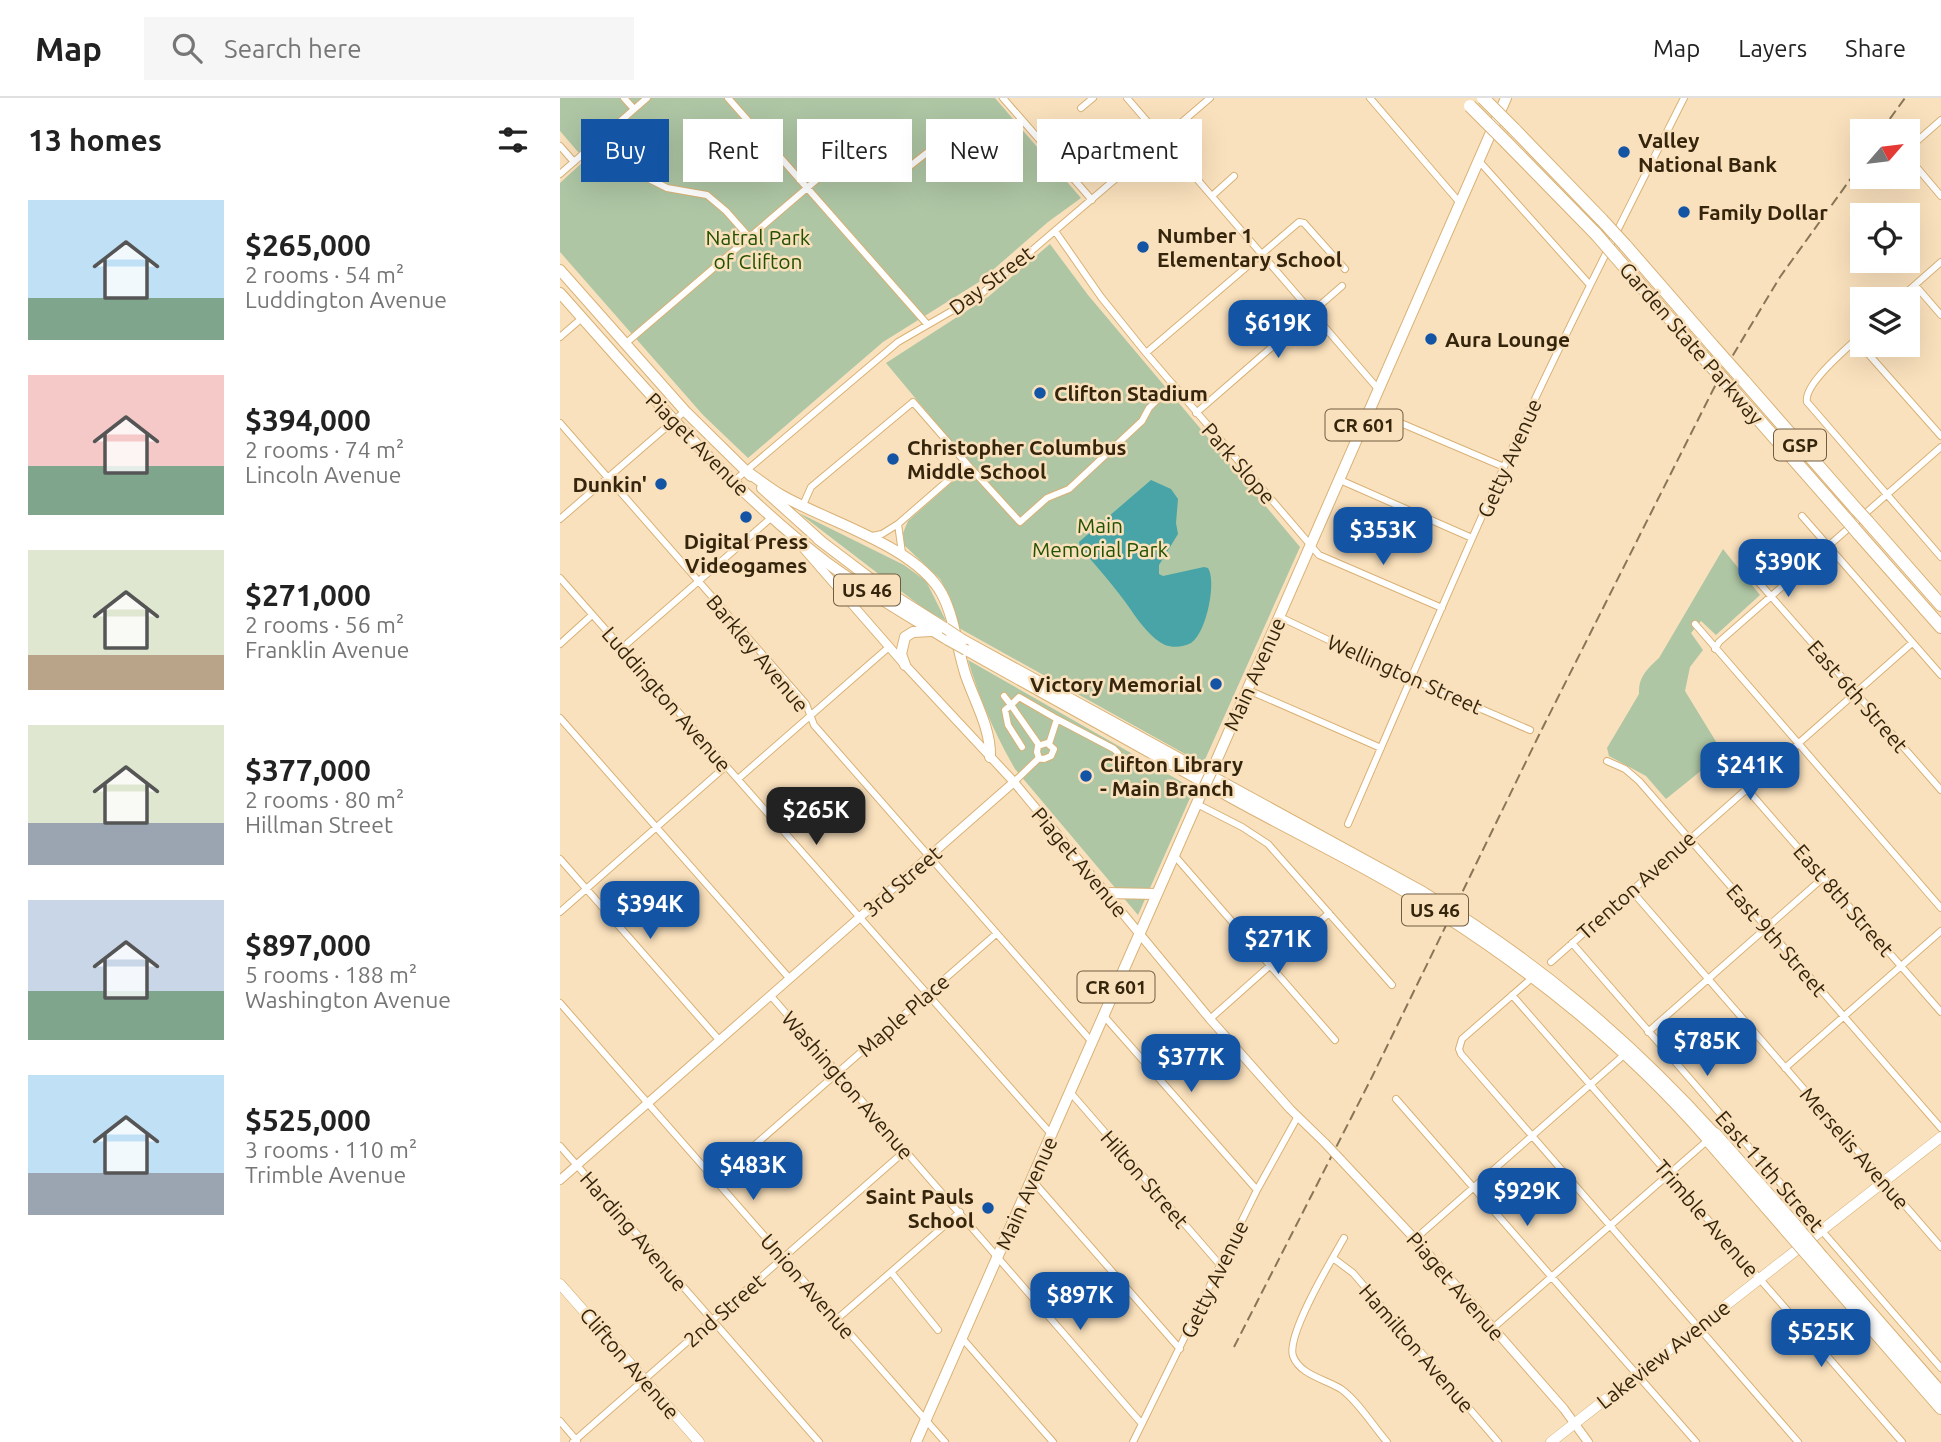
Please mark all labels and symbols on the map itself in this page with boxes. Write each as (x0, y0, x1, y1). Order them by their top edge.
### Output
north arrow (1850, 119, 1920, 189)
place label: Valley National Bank (1638, 128, 1777, 176)
marker: Valley National Bank (1616, 144, 1632, 160)
place label: Family Dollar (1698, 200, 1828, 224)
marker: Family Dollar (1676, 204, 1692, 220)
place label: Number 1 Elementary School (1157, 223, 1342, 271)
park label: Natral Park of Clifton (706, 225, 811, 273)
marker: Number 1 Elementary School (1135, 239, 1151, 255)
street label: Day Street (944, 241, 1038, 319)
street label: Garden State Parkway (1615, 257, 1769, 429)
pin: $619K (1229, 300, 1327, 360)
place label: Aura Lounge (1445, 327, 1570, 351)
marker: Aura Lounge (1423, 331, 1439, 347)
place label: Clifton Stadium (1054, 381, 1208, 405)
marker: Clifton Stadium (1032, 385, 1048, 401)
street label: Piaget Avenue (641, 387, 755, 501)
street label: Getty Avenue (1472, 395, 1546, 521)
road number: CR 601 (1326, 410, 1402, 440)
street label: Park Slope (1197, 418, 1281, 508)
road number: GSP (1774, 430, 1826, 460)
place label: Christopher Columbus Middle School (907, 435, 1127, 483)
marker: Christopher Columbus Middle School (885, 451, 901, 467)
place label: Dunkin' (572, 472, 647, 496)
marker: Dunkin' (653, 476, 669, 492)
pin: $353K (1334, 508, 1432, 567)
marker: Digital Press Videogames (738, 509, 754, 525)
park label: Main Memorial Park (1032, 513, 1168, 561)
place label: Digital Press Videogames (684, 529, 808, 577)
pin: $390K (1739, 540, 1837, 599)
road number: US 46 (834, 575, 900, 606)
street label: Barkley Avenue (702, 590, 814, 716)
street label: Main Avenue (1218, 614, 1290, 734)
street label: Luddington Avenue (597, 622, 737, 776)
street label: Wellington Street (1324, 629, 1486, 719)
street label: East 6th Street (1803, 635, 1913, 757)
place label: Victory Memorial (1030, 672, 1202, 696)
marker: Victory Memorial (1208, 676, 1224, 692)
pin: $241K (1701, 742, 1799, 802)
place label: Clifton Library - Main Branch (1100, 752, 1243, 800)
marker: Clifton Library - Main Branch (1078, 768, 1094, 784)
pin: $265K (767, 788, 865, 847)
street label: Piaget Avenue (1027, 802, 1133, 922)
street label: Trenton Avenue (1572, 826, 1700, 944)
street label: East 8th Street (1789, 839, 1899, 961)
street label: 3rd Street (858, 841, 946, 921)
street label: East 9th Street (1722, 879, 1832, 1001)
pin: $394K (601, 882, 699, 941)
road number: US 46 (1402, 894, 1468, 926)
pin: $271K (1229, 916, 1327, 976)
street label: Maple Place (852, 969, 954, 1061)
road number: CR 601 (1078, 972, 1154, 1002)
street label: Washington Avenue (777, 1006, 919, 1164)
pin: $785K (1658, 1018, 1756, 1078)
pin: $377K (1142, 1034, 1240, 1094)
street label: Merselis Avenue (1795, 1082, 1915, 1214)
street label: East 11th Street (1711, 1106, 1829, 1236)
street label: Hilton Street (1096, 1125, 1194, 1233)
street label: Main Avenue (990, 1133, 1062, 1253)
pin: $483K (704, 1142, 802, 1202)
street label: Trimble Avenue (1650, 1155, 1764, 1281)
street label: Harding Avenue (576, 1166, 692, 1296)
pin: $929K (1478, 1168, 1576, 1228)
place label: Saint Pauls School (865, 1184, 974, 1232)
marker: Saint Pauls School (980, 1200, 996, 1216)
street label: Getty Avenue (1175, 1216, 1253, 1342)
street label: Piaget Avenue (1402, 1227, 1510, 1345)
street label: Union Avenue (756, 1229, 860, 1343)
street label: 2nd Street (679, 1268, 769, 1352)
pin: $897K (1031, 1272, 1129, 1332)
street label: Hamilton Avenue (1355, 1279, 1479, 1417)
street label: Lakeview Avenue (1592, 1295, 1734, 1413)
street label: Clifton Avenue (575, 1302, 685, 1424)
pin: $525K (1772, 1310, 1870, 1369)

